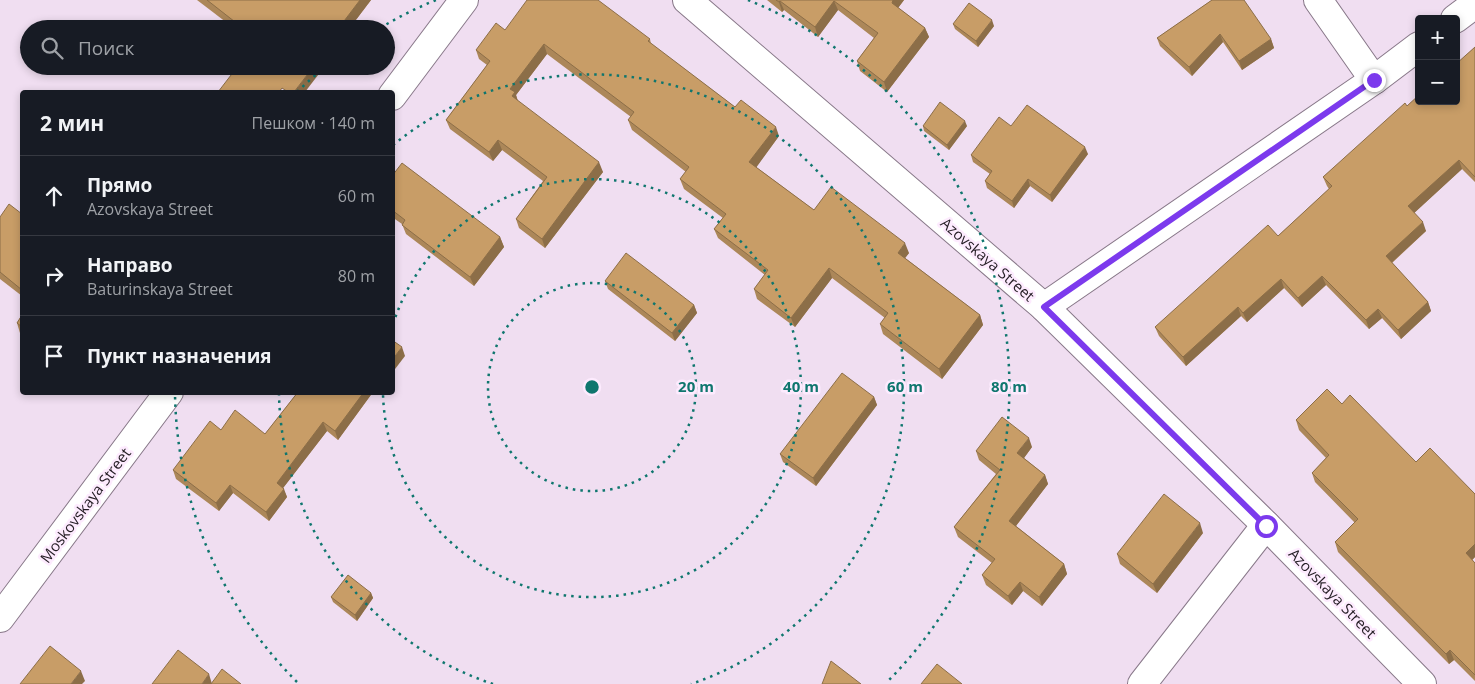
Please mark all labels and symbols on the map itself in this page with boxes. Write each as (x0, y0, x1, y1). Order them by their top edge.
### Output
route end (1363, 69, 1386, 92)
street label: Azovskaya Street (937, 213, 1039, 305)
text: 20 m (678, 376, 714, 396)
text: 40 m (783, 376, 819, 396)
text: 60 m (887, 376, 923, 396)
text: 80 m (991, 376, 1027, 396)
centre of rings (583, 378, 601, 396)
street label: Moskovskaya Street (35, 443, 135, 567)
route start (1255, 515, 1278, 538)
street label: Azovskaya Street (1285, 544, 1381, 642)

